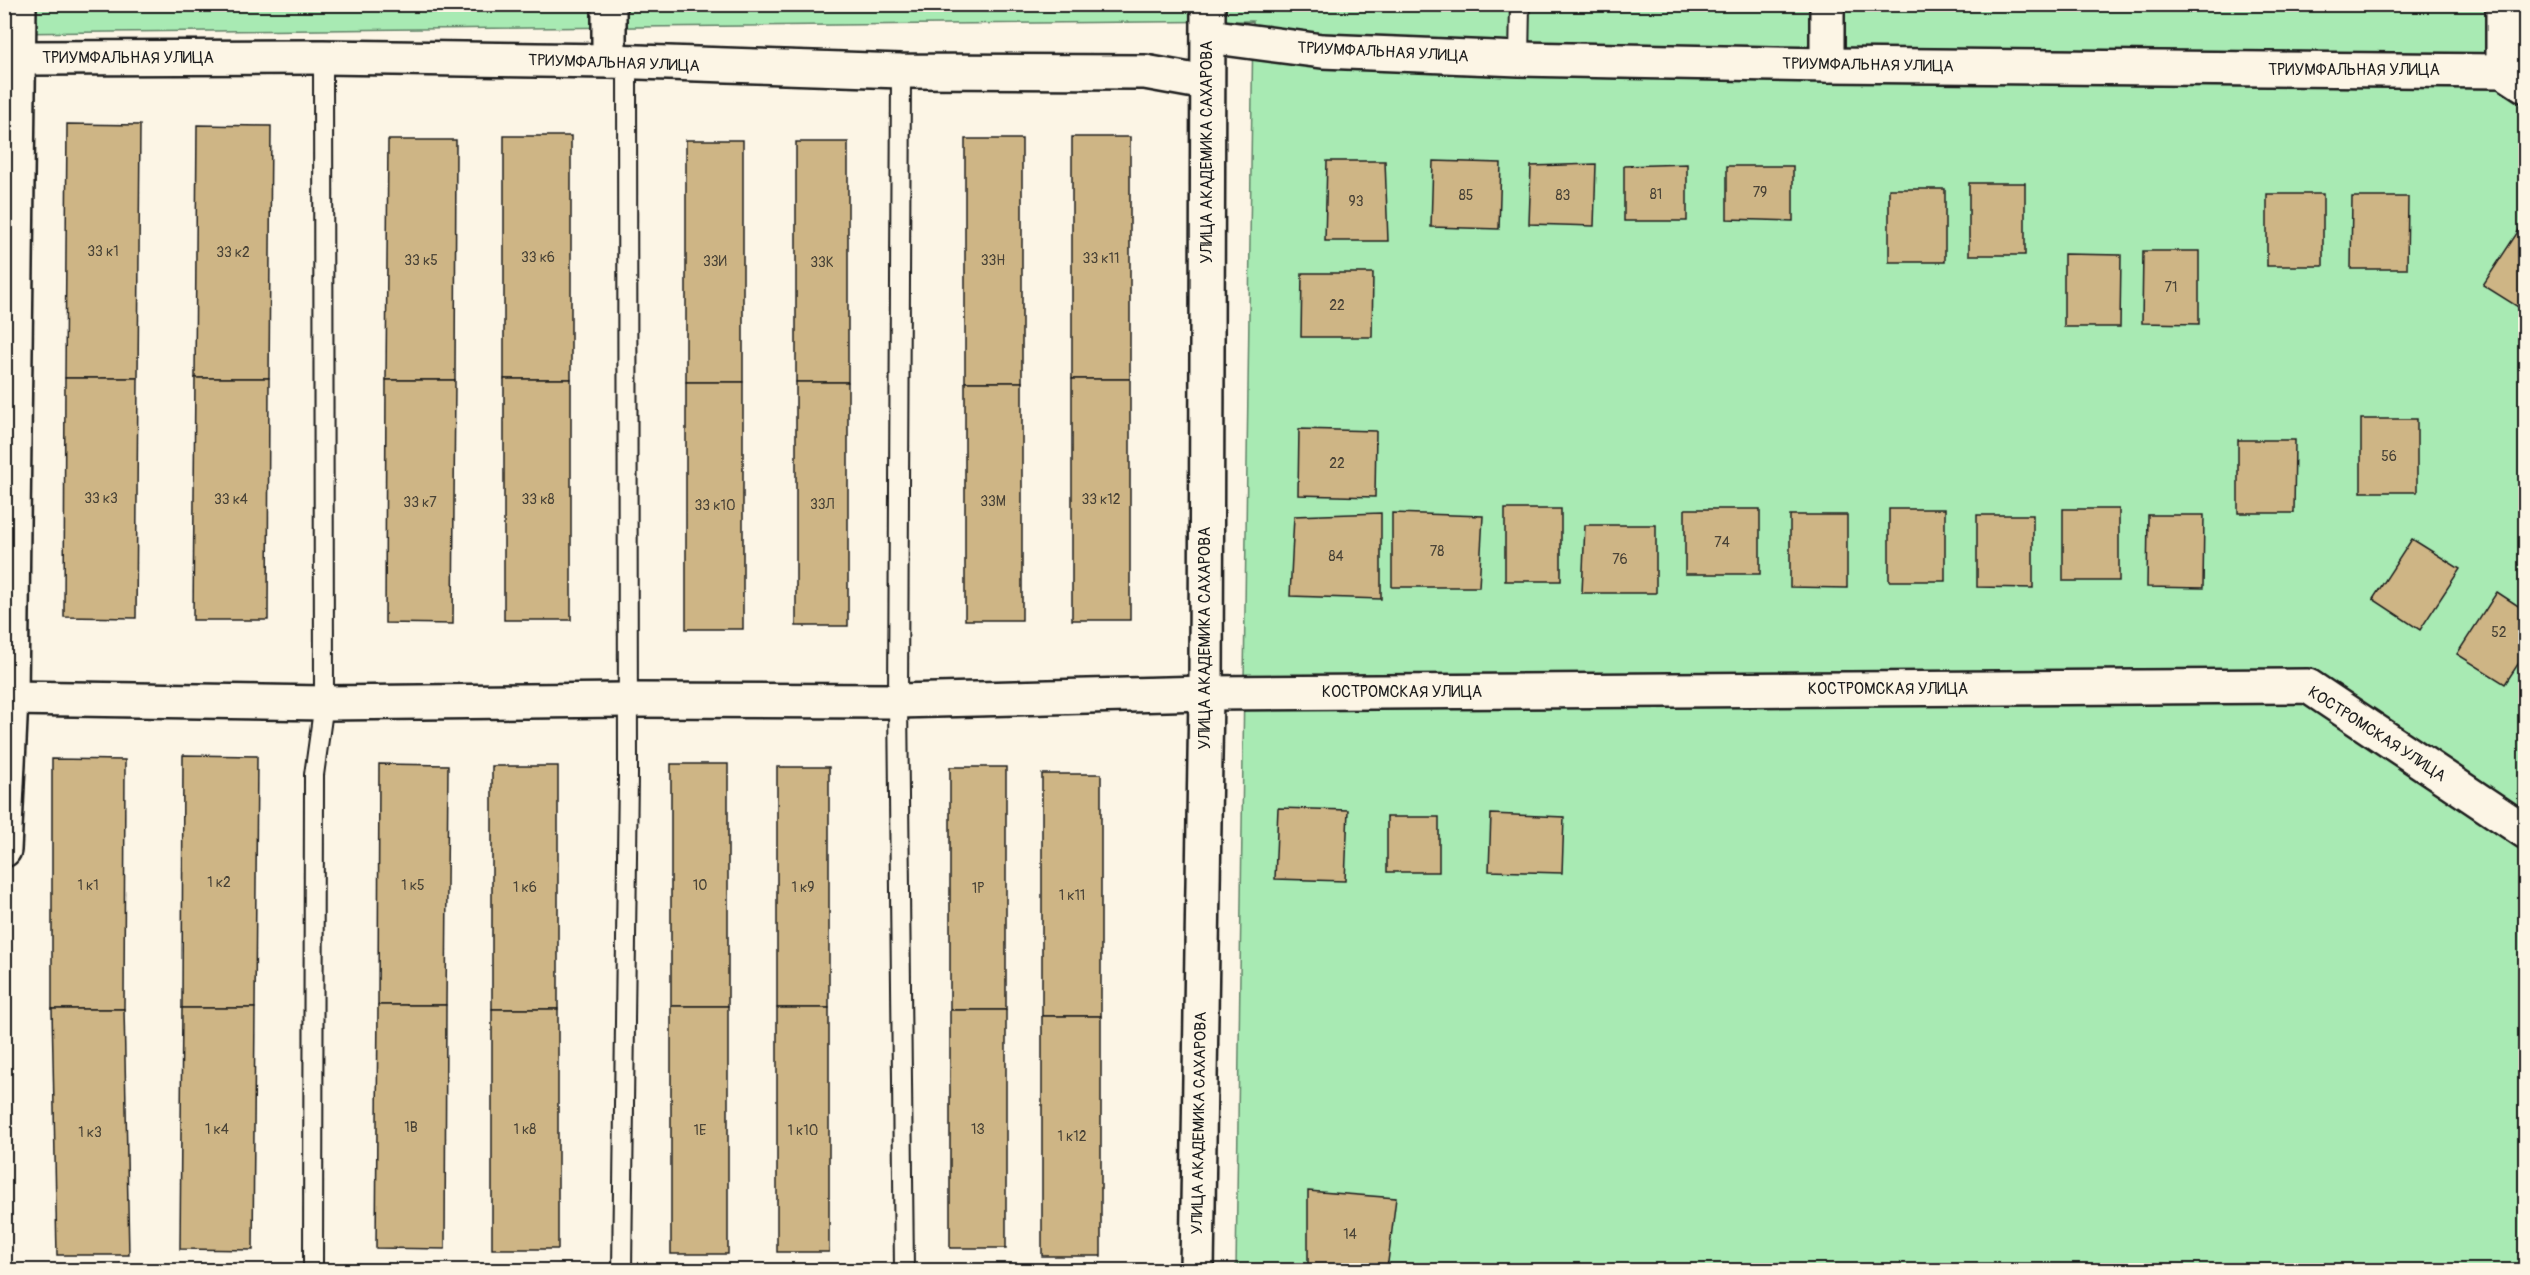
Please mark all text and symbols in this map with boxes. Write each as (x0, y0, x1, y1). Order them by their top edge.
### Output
street label: ТРИУМФАЛЬНАЯ УЛИЦА (1297, 38, 1469, 66)
street label: УЛИЦА АКАДЕМИКА САХАРОВА (1197, 41, 1217, 263)
street label: ТРИУМФАЛЬНАЯ УЛИЦА (42, 48, 214, 68)
street label: ТРИУМФАЛЬНАЯ УЛИЦА (528, 50, 700, 76)
street label: ТРИУМФАЛЬНАЯ УЛИЦА (1782, 54, 1954, 76)
street label: ТРИУМФАЛЬНАЯ УЛИЦА (2268, 60, 2440, 80)
house number: 79 (1753, 184, 1767, 201)
house number: 81 (1650, 186, 1662, 203)
house number: 85 (1459, 187, 1473, 204)
house number: 83 (1556, 187, 1571, 204)
house number: 93 (1348, 193, 1364, 210)
house number: 33 к1 (87, 243, 119, 260)
house number: 33 к2 (216, 244, 250, 261)
house number: 33 к6 (521, 249, 555, 266)
house number: 33 к11 (1083, 250, 1119, 267)
house number: 33 к5 (404, 252, 438, 269)
house number: 33Н (981, 252, 1005, 269)
house number: 33И (703, 253, 727, 270)
house number: 33К (810, 254, 834, 271)
house number: 71 (2165, 279, 2177, 296)
house number: 22 (1329, 297, 1345, 314)
house number: 56 (2381, 448, 2397, 465)
house number: 22 (1329, 455, 1345, 472)
house number: 33 к3 (84, 490, 118, 507)
house number: 33 к4 (214, 491, 248, 508)
house number: 33 к8 (522, 491, 554, 508)
house number: 33 к12 (1081, 491, 1121, 508)
house number: 33М (980, 493, 1006, 510)
house number: 33 к7 (403, 494, 437, 511)
house number: 33Л (810, 496, 835, 513)
house number: 33 к10 (695, 497, 735, 514)
street label: УЛИЦА АКАДЕМИКА САХАРОВА (1195, 527, 1215, 749)
house number: 74 (1714, 534, 1730, 551)
house number: 78 (1430, 543, 1444, 560)
house number: 84 (1328, 548, 1344, 565)
house number: 76 (1612, 551, 1628, 568)
house number: 52 (2491, 624, 2507, 641)
street label: КОСТРОМСКАЯ УЛИЦА (1808, 679, 1968, 699)
street label: КОСТРОМСКАЯ УЛИЦА (1322, 682, 1482, 702)
street label: КОСТРОМСКАЯ УЛИЦА (2304, 682, 2450, 786)
house number: 1 к2 (207, 874, 231, 891)
house number: 1 к1 (77, 877, 99, 894)
house number: 1 к5 (401, 877, 425, 894)
house number: 1О (693, 877, 707, 894)
house number: 1 к6 (513, 879, 537, 896)
house number: 1 к9 (792, 879, 814, 896)
house number: 1Р (972, 880, 984, 897)
house number: 1 к11 (1059, 887, 1085, 904)
street label: УЛИЦА АКАДЕМИКА САХАРОВА (1187, 1011, 1211, 1235)
house number: 1В (404, 1119, 418, 1136)
house number: 1 к4 (205, 1121, 229, 1138)
house number: 1 к8 (514, 1121, 536, 1138)
house number: 1З (971, 1121, 985, 1138)
house number: 1Е (694, 1122, 706, 1139)
house number: 1 к10 (788, 1122, 818, 1139)
house number: 1 к3 (78, 1124, 102, 1141)
house number: 1 к12 (1057, 1128, 1087, 1145)
house number: 14 (1343, 1226, 1357, 1243)

